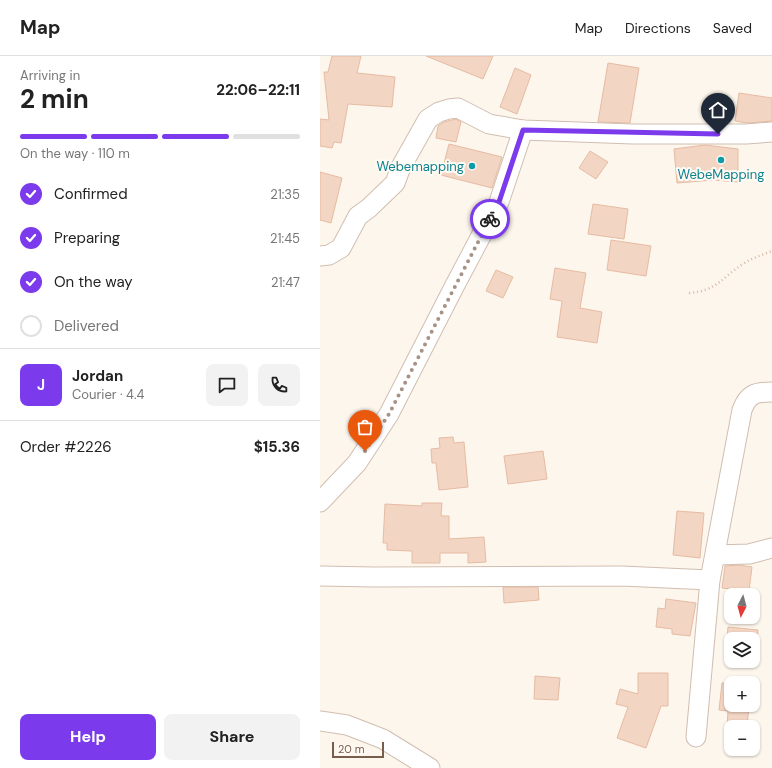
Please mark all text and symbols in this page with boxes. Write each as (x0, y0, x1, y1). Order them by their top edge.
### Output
text: Map (20, 15, 60, 40)
text: Map (575, 19, 603, 37)
text: Directions (625, 19, 691, 37)
text: Saved (713, 19, 752, 37)
text: Arriving in (20, 67, 80, 84)
text: 22:06–22:11 (216, 80, 300, 100)
text: 2 min (20, 82, 89, 116)
pin (701, 93, 735, 134)
icon: home (707, 99, 729, 121)
text: On the way · 110 m (20, 145, 130, 162)
marker: WebeMapping (716, 155, 726, 165)
place label: Webemapping (376, 158, 464, 175)
marker: Webemapping (467, 161, 477, 171)
place label: WebeMapping (678, 166, 764, 183)
icon: check (20, 183, 42, 205)
text: Confirmed (54, 184, 128, 204)
text: 21:35 (270, 186, 300, 203)
courier (470, 199, 510, 239)
icon: bike (479, 208, 501, 230)
icon: check (20, 227, 42, 249)
text: Preparing (54, 228, 120, 248)
text: 21:45 (270, 230, 300, 247)
icon: check (20, 271, 42, 293)
text: On the way (54, 272, 133, 292)
text: 21:47 (271, 274, 300, 291)
text: Delivered (54, 316, 119, 336)
button: chat (206, 364, 248, 406)
button: phone (258, 364, 300, 406)
text: Jordan (72, 366, 123, 386)
text: J (37, 375, 45, 395)
text: Courier · 4.4 (72, 386, 144, 403)
pin (348, 410, 382, 451)
icon: bag (354, 416, 376, 438)
text: Order #2226 (20, 437, 112, 457)
text: $15.36 (254, 437, 300, 457)
north arrow (724, 588, 760, 624)
map controls (724, 588, 760, 756)
button: layers (724, 632, 760, 668)
button: + (724, 676, 760, 712)
button: Help (20, 714, 156, 760)
button: Share (164, 714, 300, 760)
button: − (724, 720, 760, 756)
scale bar (332, 740, 384, 759)
text: 20 m (338, 742, 364, 756)

